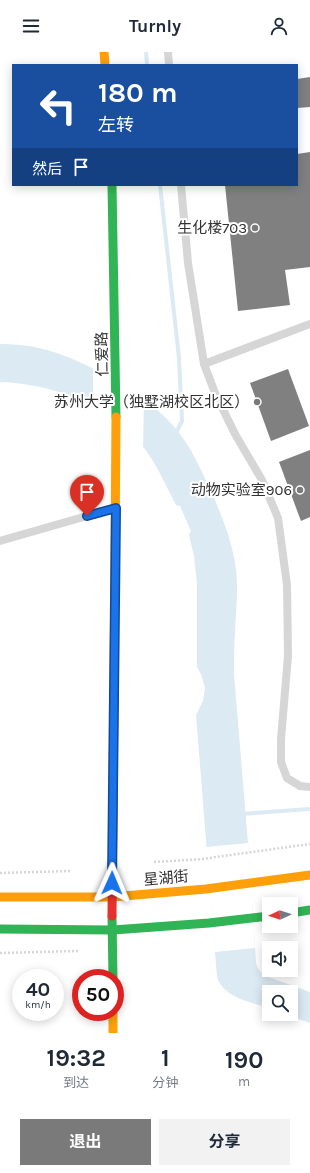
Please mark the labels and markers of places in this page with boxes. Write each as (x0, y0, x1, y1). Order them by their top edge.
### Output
place label: 生化楼703 (177, 219, 247, 237)
marker: 生化楼703 (250, 223, 260, 233)
place label: 苏州大学（独墅湖校区北区） (54, 393, 249, 411)
marker: 苏州大学（独墅湖校区北区） (252, 397, 262, 407)
pin (70, 475, 104, 516)
place label: 动物实验室906 (191, 481, 292, 499)
marker: 动物实验室906 (295, 485, 305, 495)

